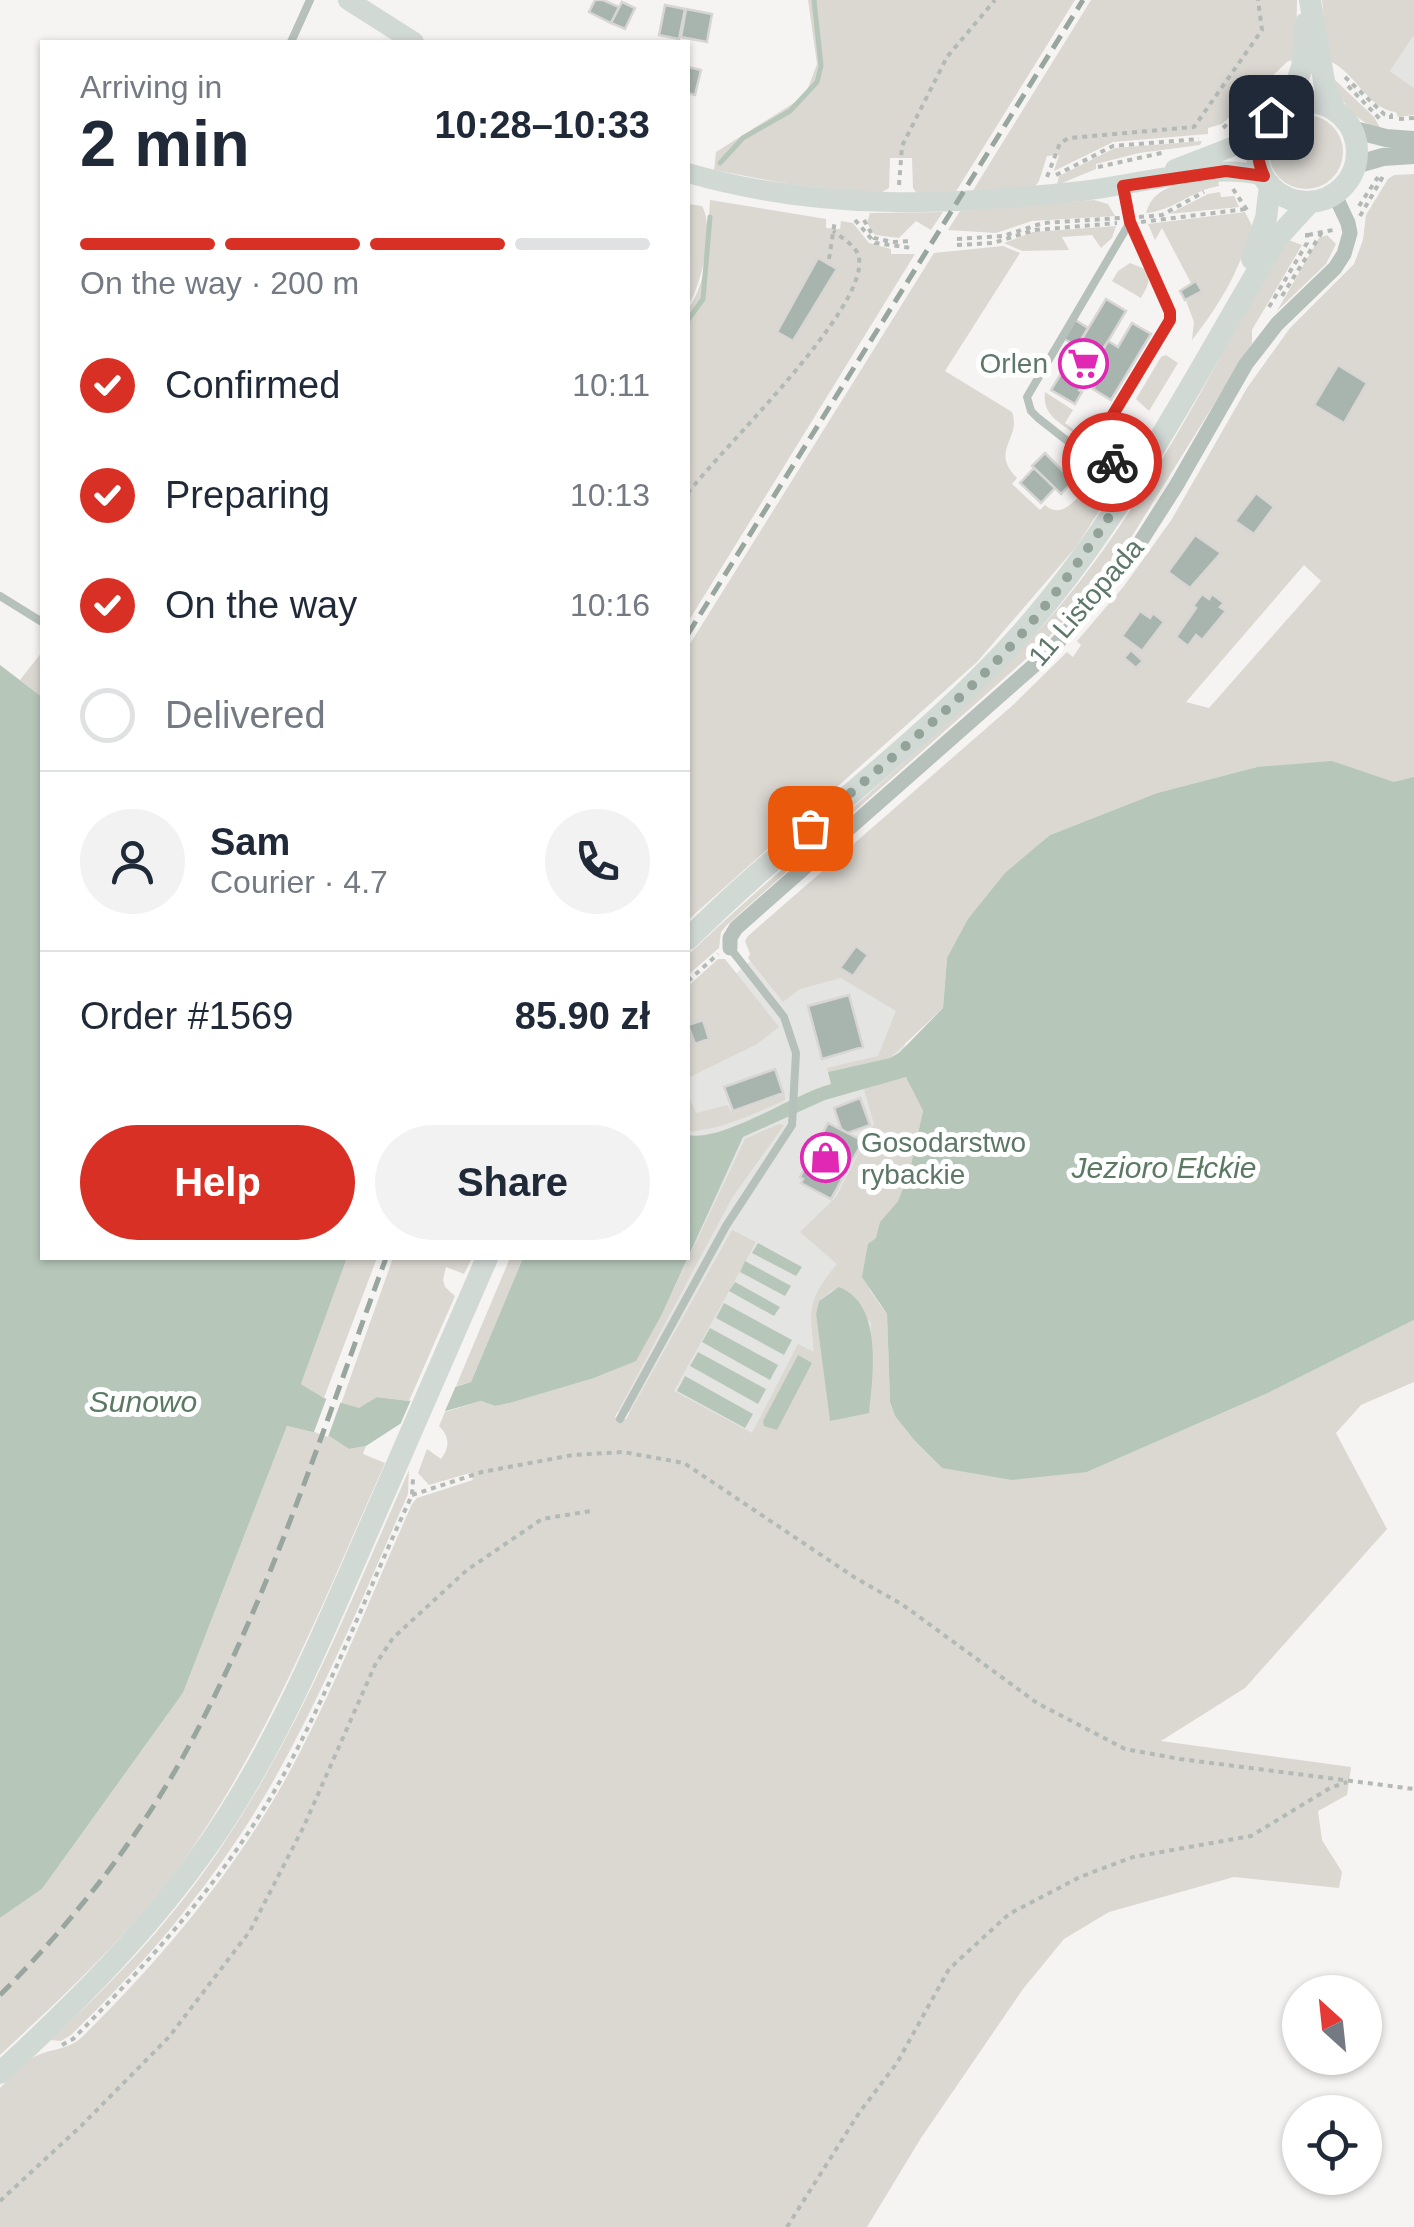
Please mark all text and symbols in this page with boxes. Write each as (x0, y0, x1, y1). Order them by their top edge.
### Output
text: Arriving in (80, 69, 222, 105)
pin (1229, 75, 1314, 160)
icon: home (1244, 90, 1299, 145)
text: 10:28–10:33 (434, 104, 650, 146)
text: 2 min (80, 107, 250, 180)
text: On the way · 200 m (80, 265, 359, 301)
supermarket icon: Orlen (1057, 337, 1109, 389)
place label: Orlen (980, 348, 1048, 379)
icon: check (80, 358, 135, 413)
text: Confirmed (165, 364, 340, 406)
text: 10:11 (572, 367, 650, 403)
courier (1062, 412, 1162, 512)
icon: bike (1085, 435, 1140, 490)
icon: check (80, 468, 135, 523)
text: Preparing (165, 474, 330, 516)
text: 10:13 (570, 477, 650, 513)
street label: 11 Listopada (1022, 532, 1150, 672)
icon: check (80, 578, 135, 633)
text: On the way (165, 584, 357, 626)
text: 10:16 (570, 587, 650, 623)
text: Delivered (165, 694, 326, 736)
pin (768, 786, 853, 871)
icon: bag (783, 801, 838, 856)
button: person (80, 809, 185, 914)
button: phone (545, 809, 650, 914)
text: Sam (210, 821, 290, 863)
text: Courier · 4.7 (210, 864, 388, 900)
text: Order #1569 (80, 995, 293, 1037)
text: 85.90 zł (515, 995, 650, 1037)
button: Help (80, 1125, 355, 1240)
button: Share (375, 1125, 650, 1240)
place label: Gosodarstwo rybackie (861, 1127, 1026, 1190)
shop icon: Gosodarstwo rybackie (800, 1132, 852, 1184)
water label: Jezioro Ełckie (1070, 1151, 1257, 1184)
water label: Sunowo (89, 1385, 197, 1418)
north arrow (1282, 1975, 1382, 2075)
map controls (1282, 1975, 1382, 2195)
button: locate (1282, 2095, 1382, 2195)

